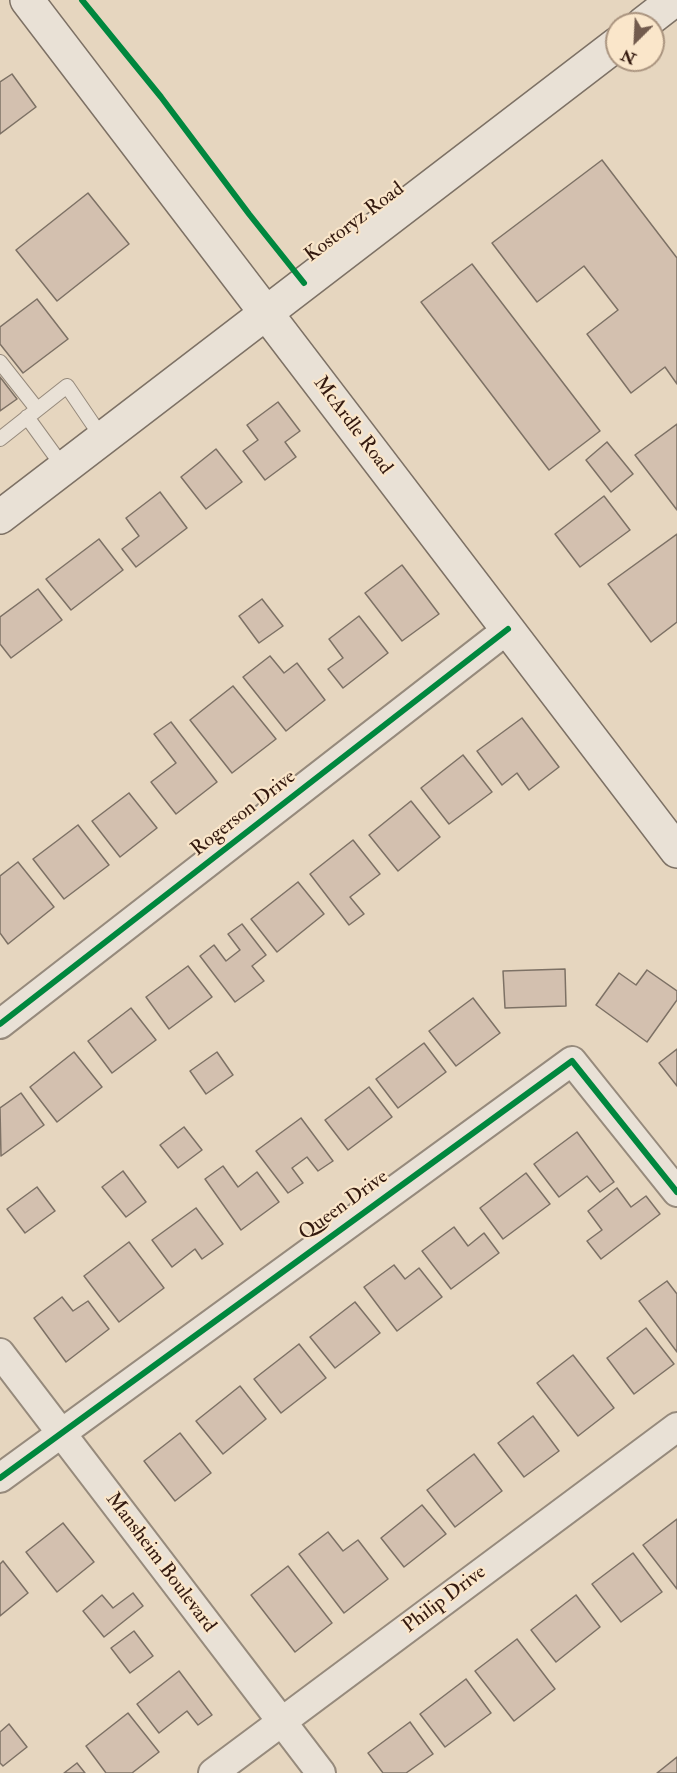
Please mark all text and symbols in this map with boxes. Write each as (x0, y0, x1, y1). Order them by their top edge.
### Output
north arrow (605, 12, 665, 72)
text: N (618, 45, 639, 69)
street label: Kostoryz Road (301, 178, 409, 268)
street label: McArdle Road (307, 372, 397, 480)
street label: Rogerson Drive (187, 766, 301, 862)
street label: Queen Drive (295, 1166, 393, 1246)
street label: Mansheim Boulevard (100, 1488, 220, 1638)
street label: Philip Drive (399, 1561, 491, 1639)

